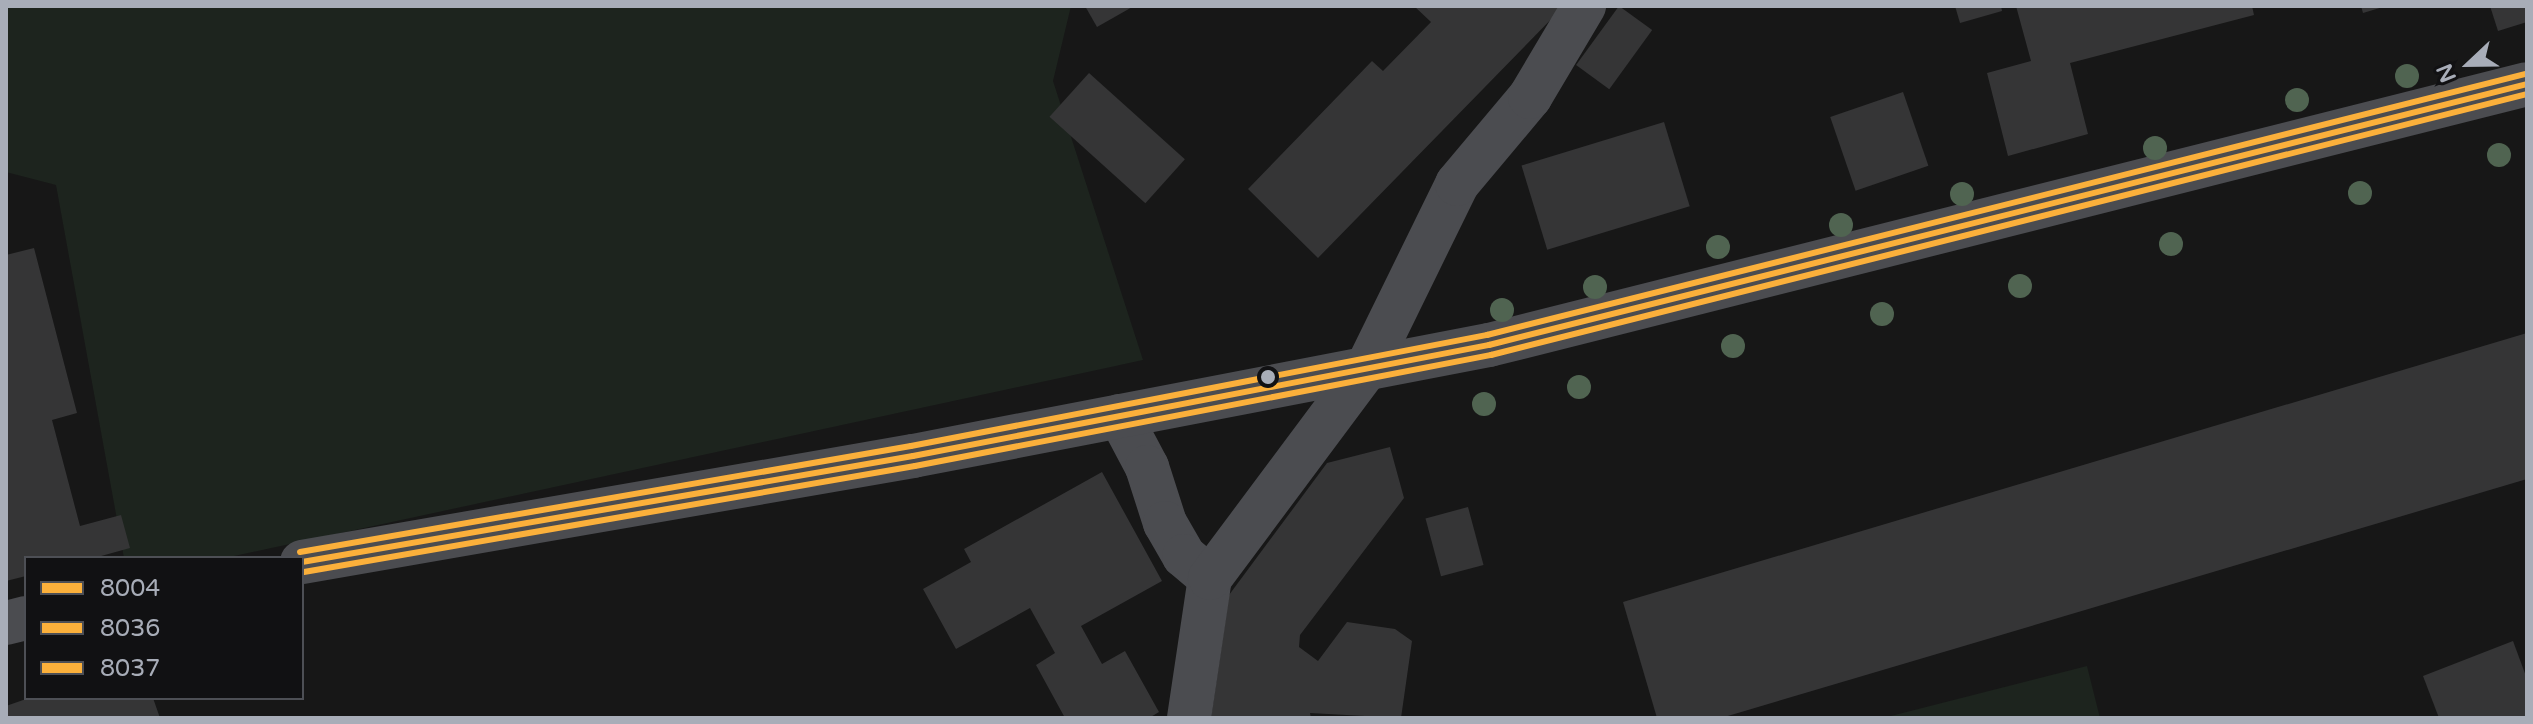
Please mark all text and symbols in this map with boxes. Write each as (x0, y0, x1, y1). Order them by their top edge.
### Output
north arrow (2429, 24, 2509, 104)
text: N (2431, 60, 2462, 86)
unlabelled marker (1260, 369, 1276, 385)
legend (24, 556, 304, 700)
text: 8004 (100, 574, 160, 603)
text: 8036 (100, 614, 160, 643)
text: 8037 (100, 654, 160, 683)

